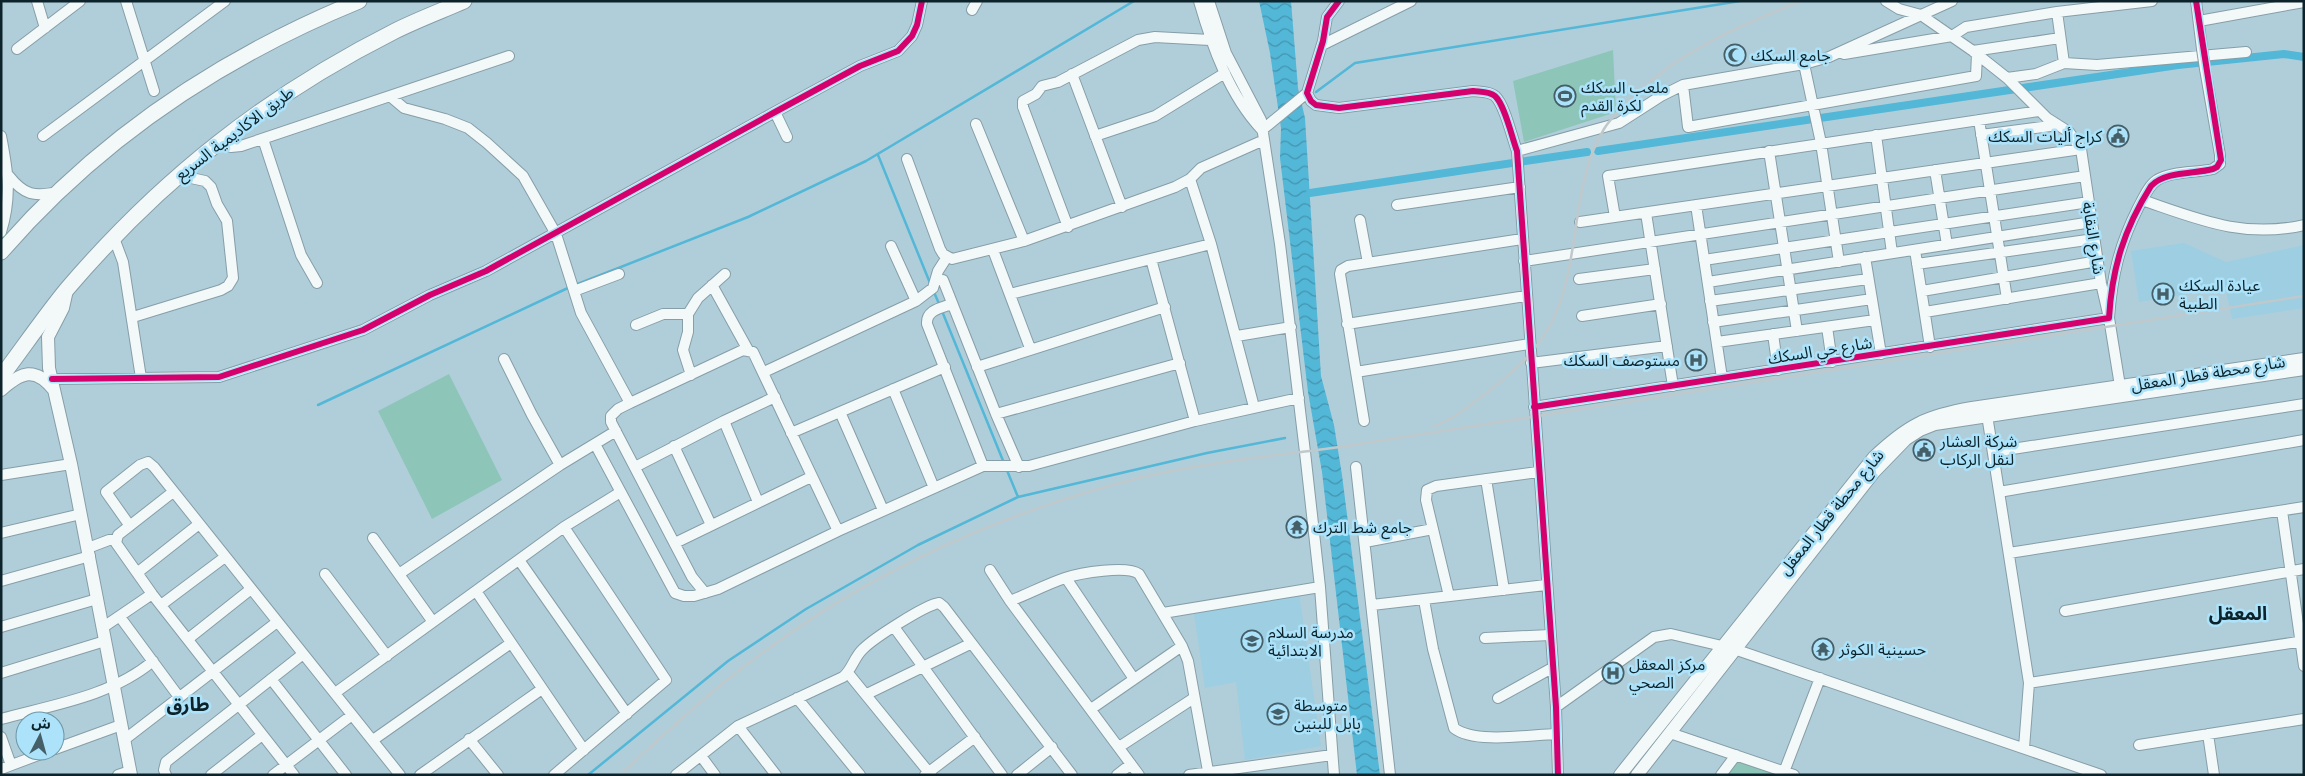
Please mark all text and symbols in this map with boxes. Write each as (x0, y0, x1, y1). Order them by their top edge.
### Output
mosque icon: جامع السكك (1723, 43, 1747, 67)
place label: جامع السكك (1751, 44, 1831, 68)
place label: ملعب السكك لكرة القدم (1581, 76, 1669, 118)
street label: طريق الاكاديمية السريع (170, 81, 299, 186)
sports icon: ملعب السكك لكرة القدم (1553, 84, 1577, 108)
public building icon: كراج أليات السكك (2106, 124, 2130, 148)
place label: كراج أليات السكك (1988, 125, 2102, 149)
street label: شارع النقابة (2075, 200, 2111, 276)
place label: عيادة السكك الطبية (2179, 274, 2260, 314)
hospital icon: عيادة السكك الطبية (2151, 282, 2175, 306)
street label: شارع حي السكك (1766, 331, 1874, 371)
hospital icon: مستوصف السكك (1684, 348, 1708, 372)
place label: مستوصف السكك (1564, 349, 1680, 371)
street label: شارع محطة قطار المعقل (2129, 350, 2287, 398)
place label: شركة العشار لنقل الركاب (1939, 430, 2017, 470)
public building icon: شركة العشار لنقل الركاب (1912, 438, 1936, 462)
street label: شارع محطة قطار المعقل (1773, 445, 1890, 581)
temple icon: جامع شط الترك (1285, 515, 1309, 539)
place label: جامع شط الترك (1313, 516, 1412, 540)
district label: المعقل (2209, 600, 2267, 626)
place label: مدرسة السلام الابتدائية (1268, 621, 1354, 661)
school or university icon: مدرسة السلام الابتدائية (1240, 629, 1264, 653)
temple icon: حسينية الكوثر (1811, 637, 1835, 661)
place label: حسينية الكوثر (1838, 638, 1926, 660)
place label: مركز المعقل الصحي (1629, 653, 1705, 695)
hospital icon: مركز المعقل الصحي (1601, 661, 1625, 685)
district label: طارق (166, 691, 210, 717)
place label: متوسطة بابل للبنين (1294, 694, 1361, 734)
school or university icon: متوسطة بابل للبنين (1266, 702, 1290, 726)
north arrow (15, 711, 65, 761)
text: ش (31, 712, 52, 733)

